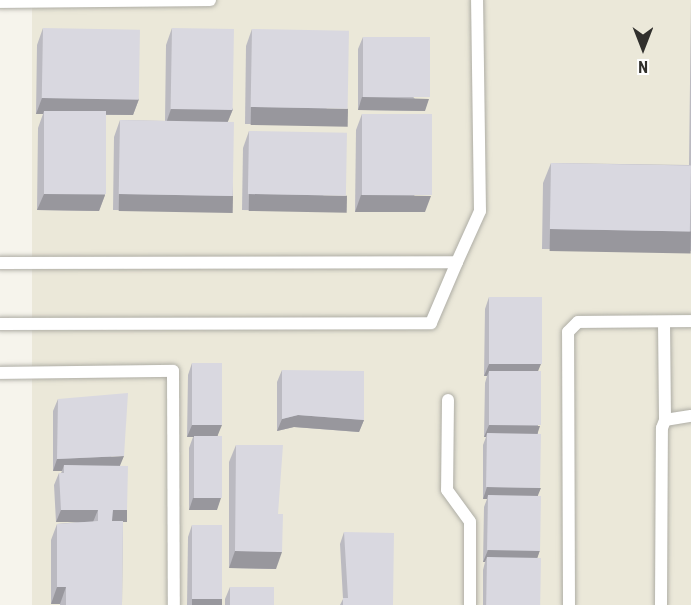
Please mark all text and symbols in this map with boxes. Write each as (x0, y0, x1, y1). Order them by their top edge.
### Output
north arrow (613, 18, 673, 78)
text: N (638, 57, 648, 76)

